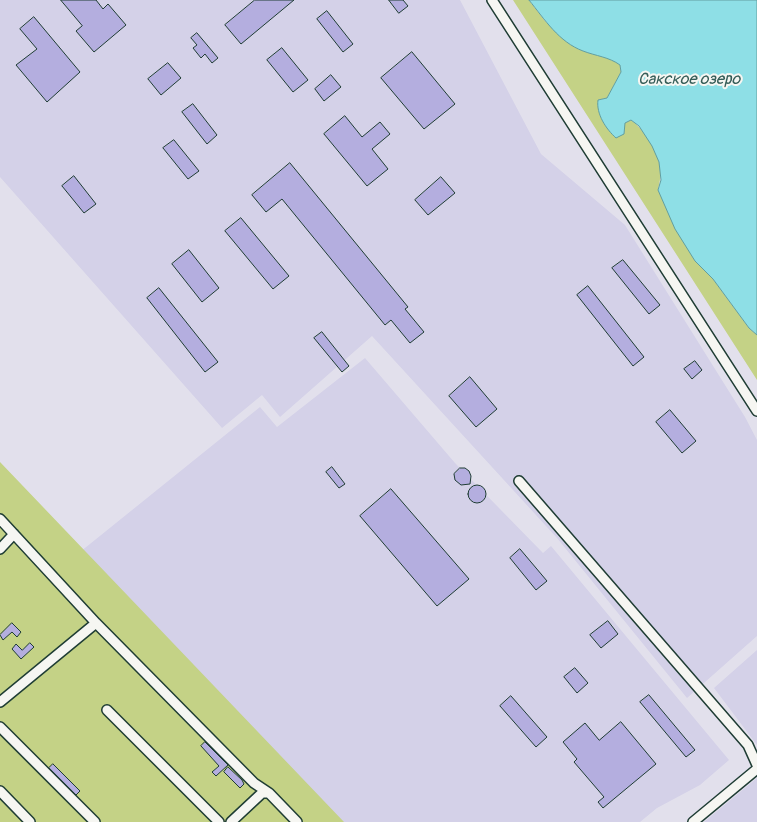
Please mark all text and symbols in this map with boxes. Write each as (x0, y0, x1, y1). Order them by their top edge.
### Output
water label: Сакское озеро (638, 70, 740, 90)

